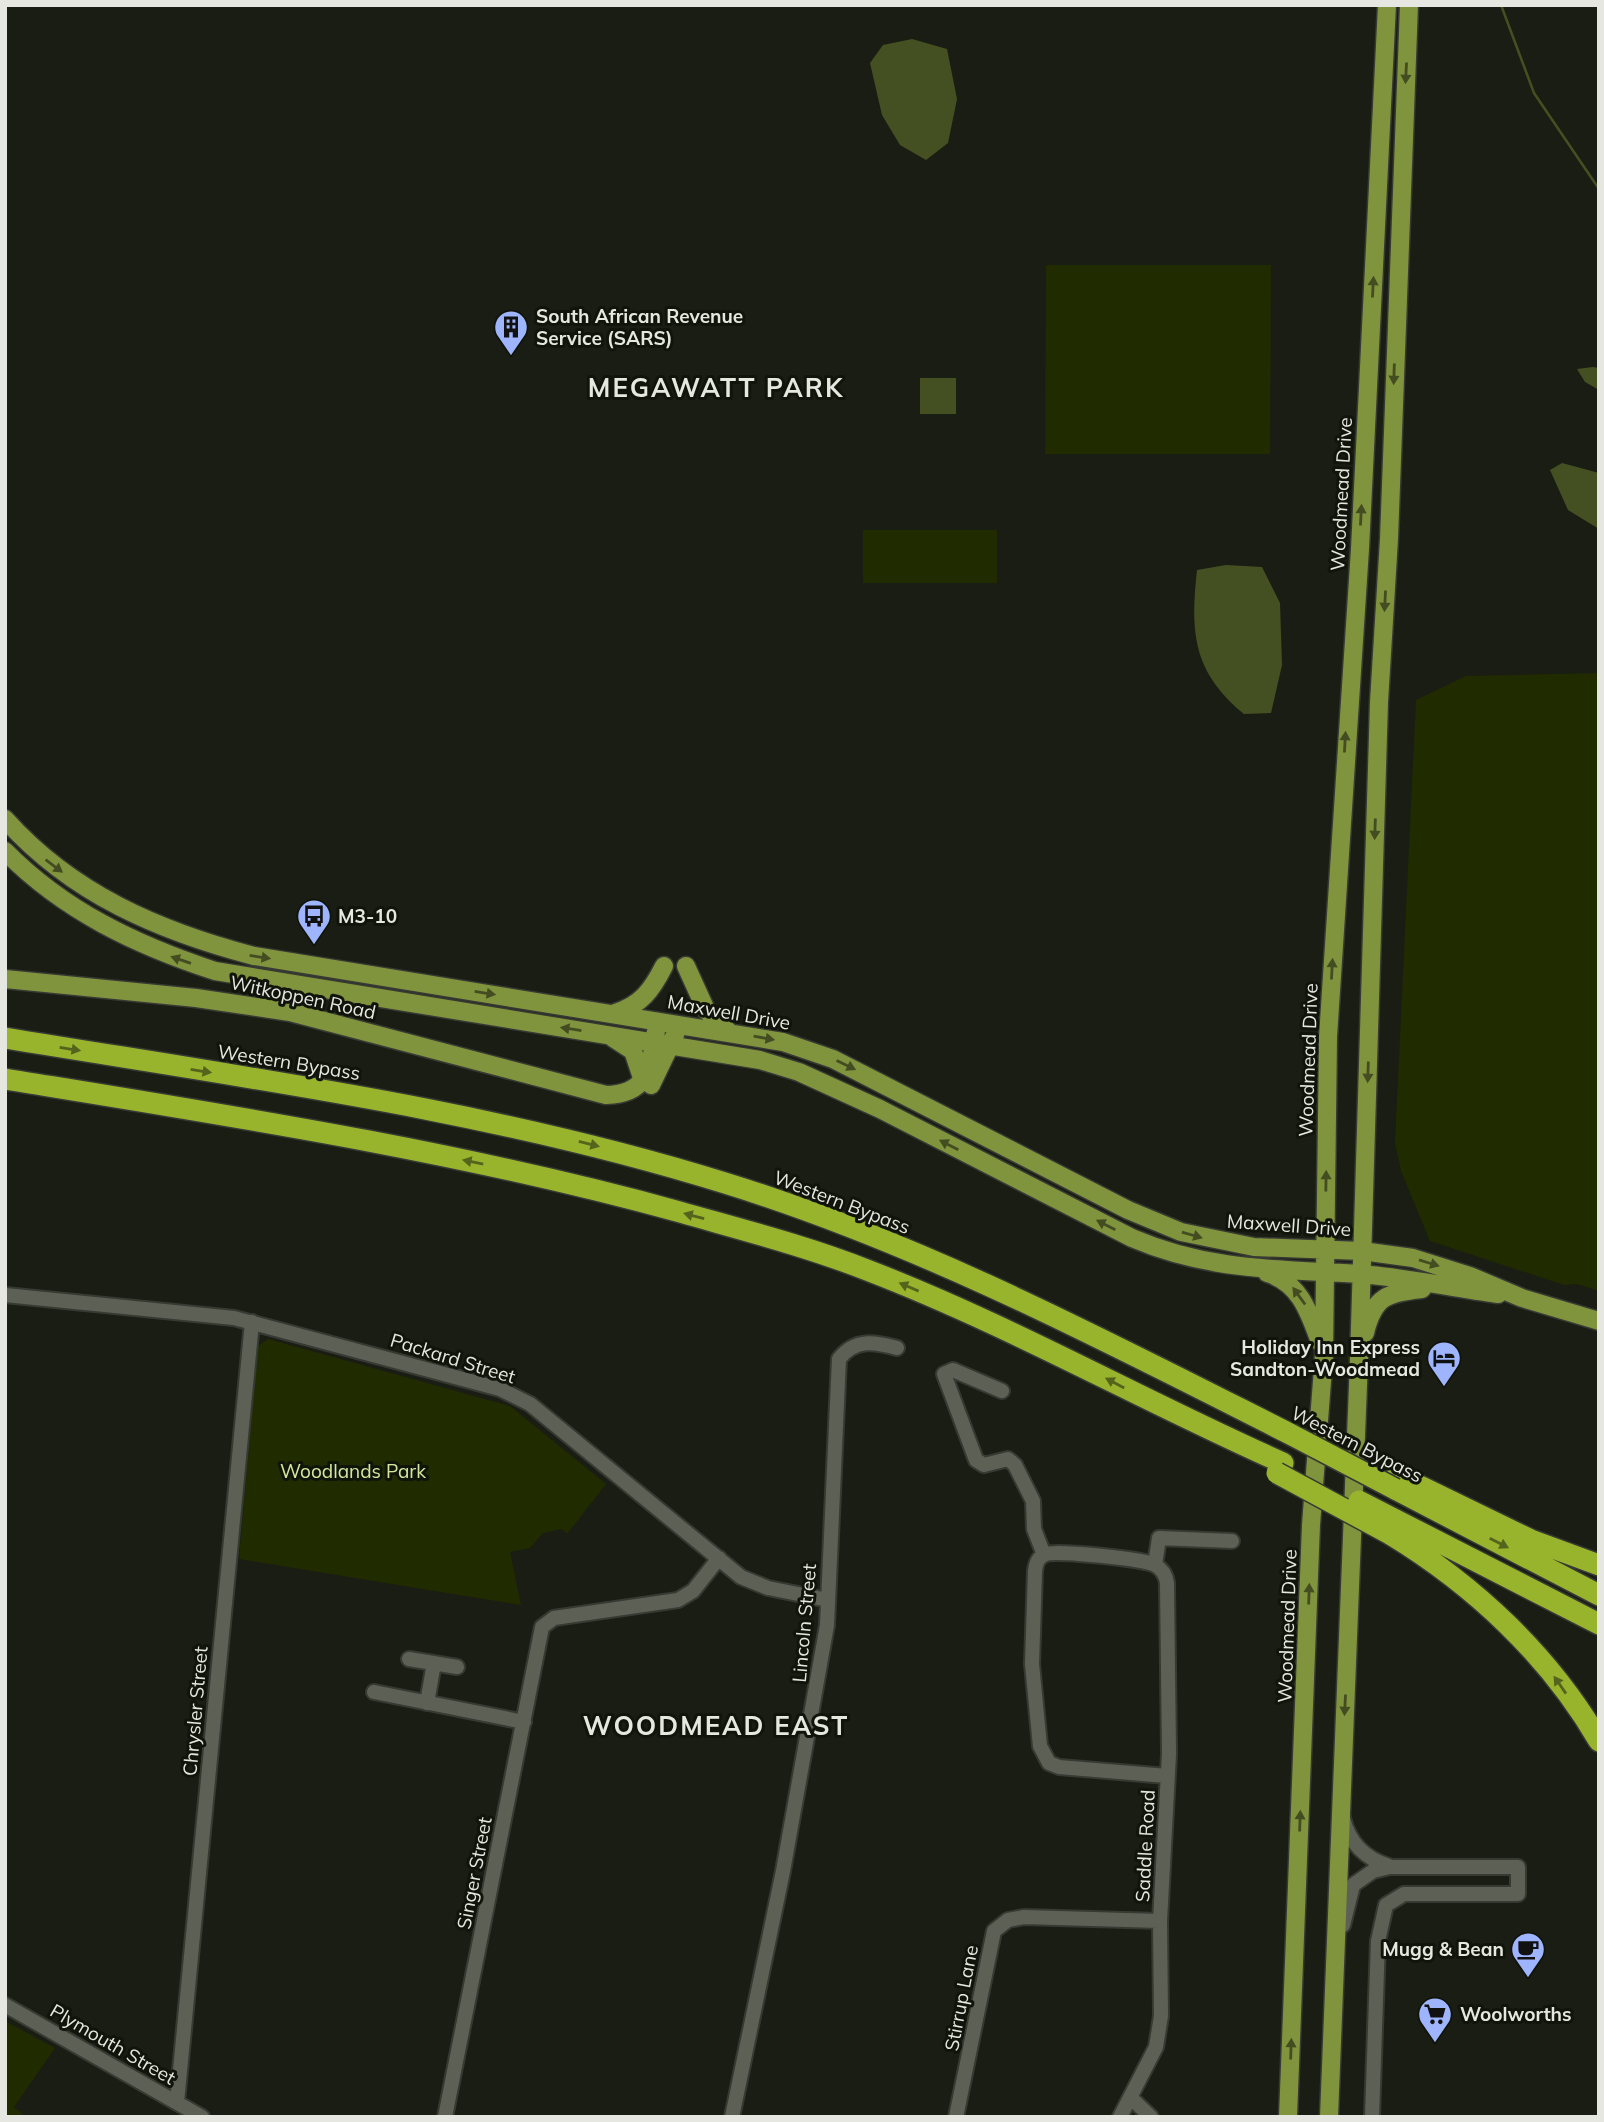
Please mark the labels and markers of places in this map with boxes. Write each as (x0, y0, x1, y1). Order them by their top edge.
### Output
place label: South African Revenue Service (SARS) (536, 304, 743, 350)
building icon: South African Revenue Service (SARS) (492, 308, 530, 357)
bus stop icon: M3-10 (295, 897, 333, 946)
place label: M3-10 (338, 904, 397, 928)
place label: Holiday Inn Express Sandton-Woodmead (1230, 1335, 1420, 1381)
hotel icon: Holiday Inn Express Sandton-Woodmead (1425, 1339, 1463, 1388)
cafe icon: Mugg & Bean (1509, 1930, 1547, 1979)
place label: Mugg & Bean (1382, 1937, 1504, 1961)
supermarket icon: Woolworths (1416, 1995, 1454, 2044)
place label: Woolworths (1460, 2002, 1572, 2026)

